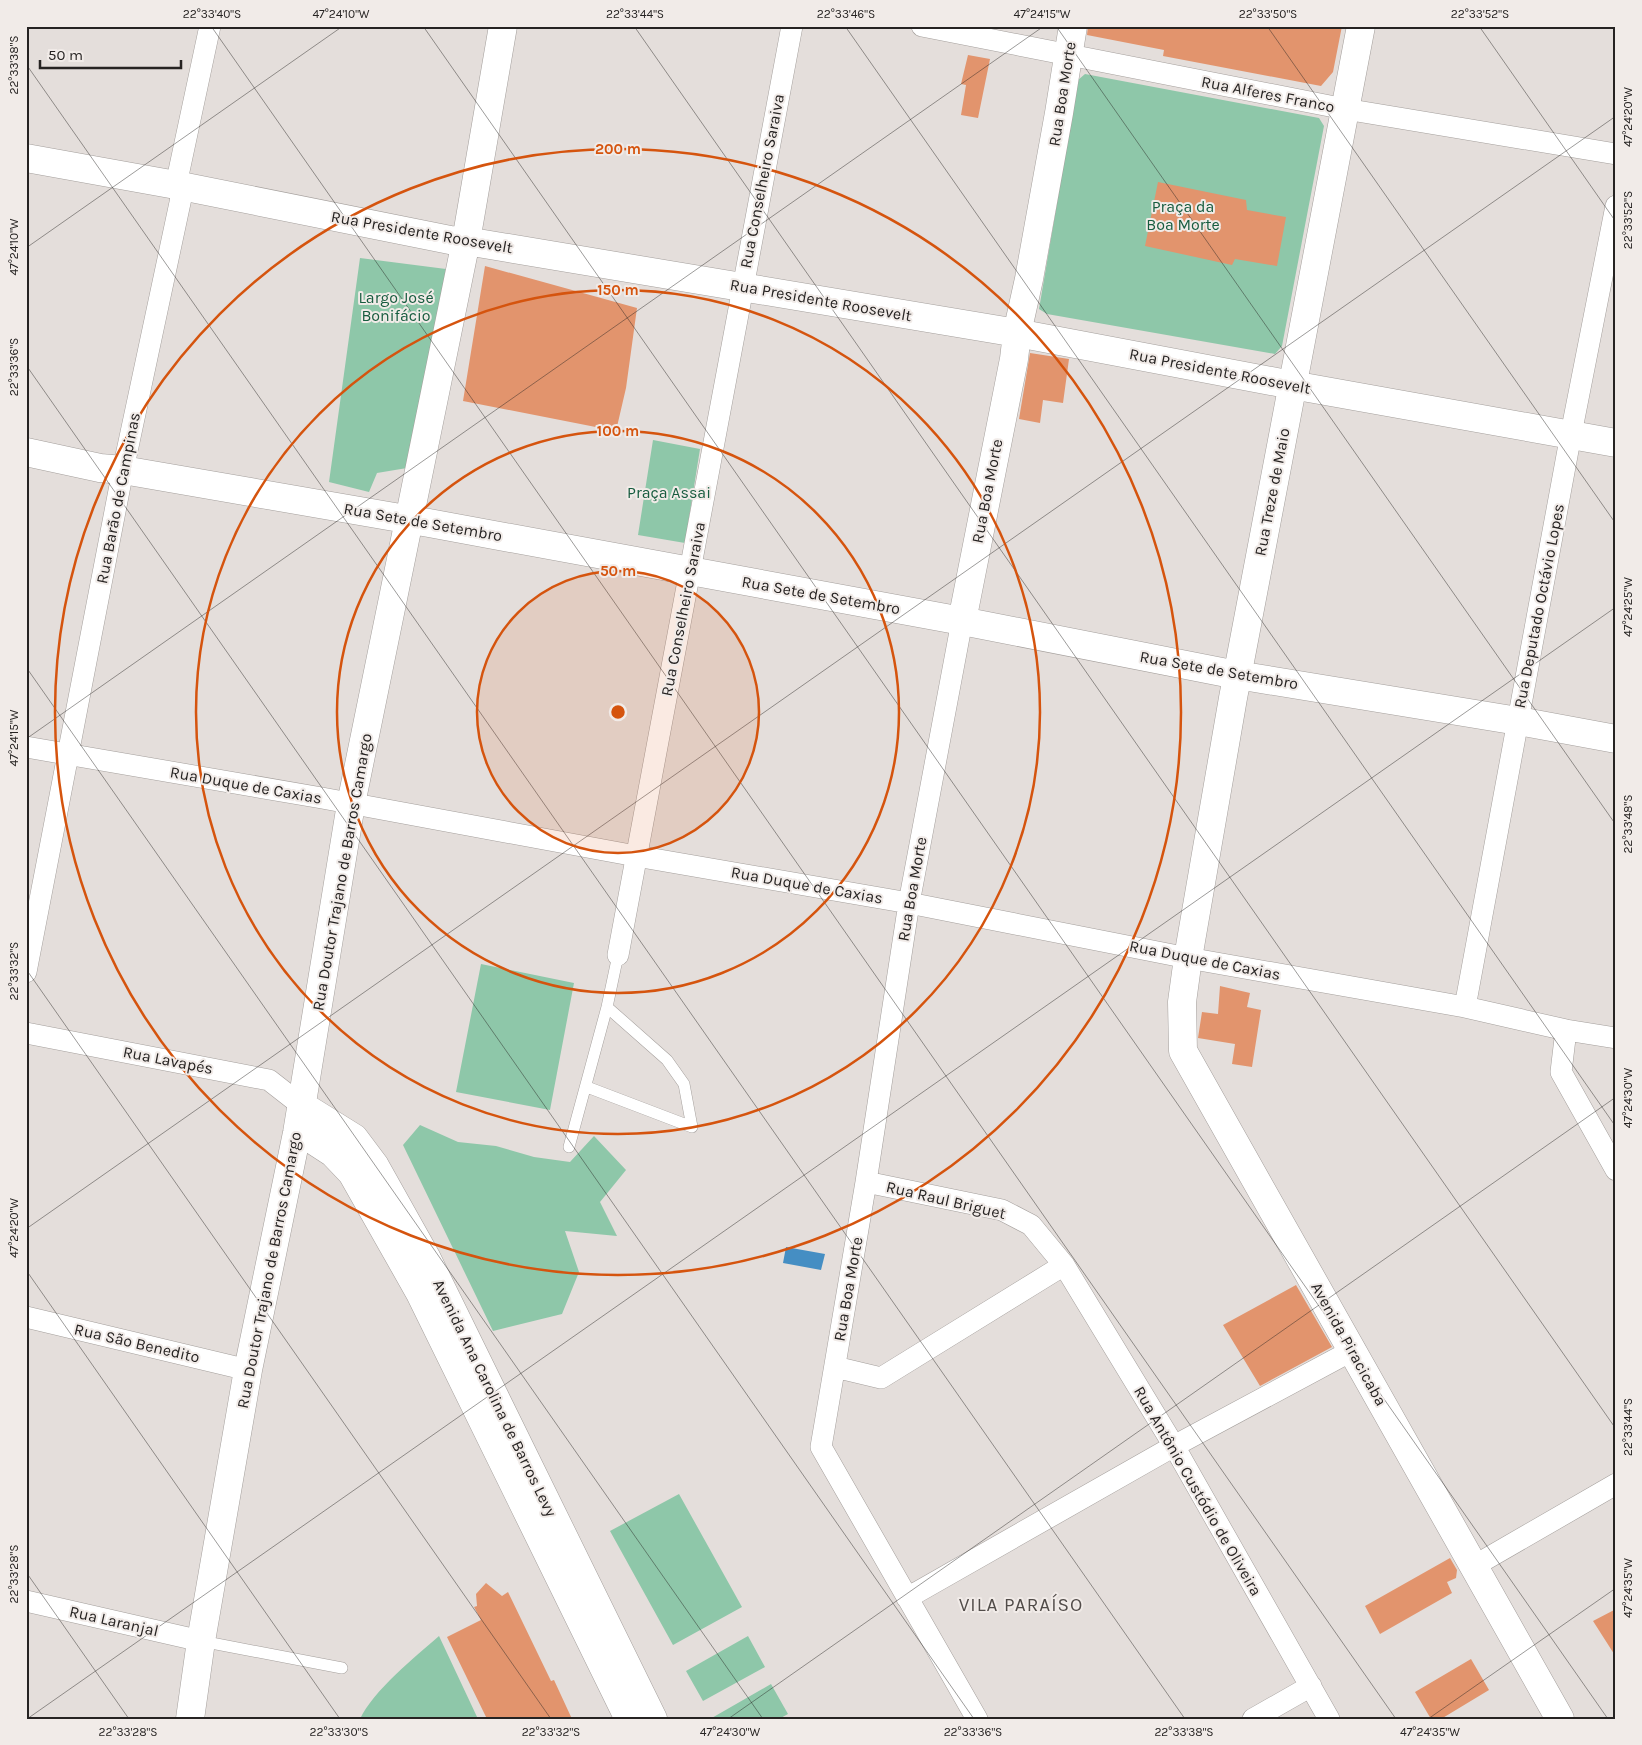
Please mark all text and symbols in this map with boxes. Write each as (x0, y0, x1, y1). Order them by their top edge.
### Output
text: 22°33'40"S (183, 7, 241, 21)
text: 47°24'10"W (312, 7, 370, 21)
text: 22°33'44"S (606, 7, 664, 21)
text: 22°33'46"S (817, 7, 875, 21)
text: 47°24'15"W (1014, 7, 1071, 21)
text: 22°33'50"S (1239, 7, 1297, 21)
text: 22°33'52"S (1451, 7, 1509, 21)
text: 22°33'38"S (7, 35, 21, 95)
scale bar (40, 38, 181, 70)
street label: Rua Boa Morte (1044, 40, 1080, 148)
text: 50 m (48, 46, 83, 64)
street label: Rua Alferes Franco (1200, 72, 1336, 116)
text: 47°24'20"W (1621, 87, 1635, 147)
street label: Rua Conselheiro Saraiva (736, 92, 788, 270)
text: 200 m (595, 140, 641, 158)
text: 22°33'52"S (1621, 191, 1635, 249)
park label: Praça da Boa Morte (1146, 197, 1220, 234)
street label: Rua Presidente Roosevelt (330, 207, 514, 257)
text: 47°24'10"W (7, 218, 21, 276)
street label: Rua Presidente Roosevelt (729, 275, 913, 325)
text: 150 m (597, 281, 639, 299)
park label: Largo José Bonifácio (358, 288, 434, 325)
text: 22°33'36"S (7, 338, 21, 396)
street label: Rua Presidente Roosevelt (1128, 344, 1312, 398)
street label: Rua Barão de Campinas (92, 411, 144, 585)
text: 100 m (597, 422, 639, 440)
street label: Rua Treze de Maio (1250, 426, 1294, 558)
street label: Rua Boa Morte (968, 437, 1006, 545)
park label: Praça Assai (627, 483, 711, 502)
street label: Rua Sete de Setembro (342, 499, 504, 545)
street label: Rua Deputado Octávio Lopes (1510, 502, 1568, 710)
street label: Rua Conselheiro Saraiva (657, 520, 709, 698)
text: 50 m (600, 562, 636, 580)
street label: Rua Sete de Setembro (740, 572, 902, 618)
text: 47°24'25"W (1621, 577, 1635, 637)
street label: Rua Sete de Setembro (1138, 647, 1300, 693)
centre of rings (609, 703, 627, 721)
text: 47°24'15"W (7, 709, 21, 766)
street label: Rua Doutor Trajano de Barros Camargo (308, 732, 376, 1012)
street label: Rua Duque de Caxias (169, 762, 323, 808)
text: 22°33'48"S (1621, 795, 1635, 853)
street label: Rua Boa Morte (893, 835, 931, 943)
street label: Rua Duque de Caxias (730, 862, 884, 908)
street label: Rua Duque de Caxias (1128, 936, 1282, 984)
text: 22°33'32"S (7, 942, 21, 1000)
street label: Rua Lavapés (121, 1042, 215, 1078)
text: 47°24'30"W (1621, 1068, 1635, 1128)
street label: Rua Doutor Trajano de Barros Camargo (233, 1130, 305, 1410)
street label: Rua Raul Briguet (884, 1177, 1008, 1223)
text: 47°24'20"W (7, 1198, 21, 1258)
street label: Rua Boa Morte (829, 1235, 867, 1343)
street label: Avenida Ana Carolina de Barros Levy (429, 1276, 561, 1520)
street label: Avenida Piracicaba (1307, 1279, 1391, 1409)
street label: Rua São Benedito (72, 1319, 202, 1367)
street label: Rua Antônio Custódio de Oliveira (1130, 1383, 1266, 1599)
text: 22°33'44"S (1621, 1398, 1635, 1456)
text: 22°33'28"S (7, 1544, 21, 1604)
text: 47°24'35"W (1621, 1558, 1635, 1618)
district label: VILA PARAÍSO (959, 1593, 1083, 1616)
street label: Rua Laranjal (68, 1602, 160, 1640)
text: 22°33'28"S (98, 1725, 158, 1739)
text: 22°33'30"S (310, 1725, 368, 1739)
text: 22°33'32"S (522, 1725, 580, 1739)
text: 47°24'30"W (700, 1725, 760, 1739)
text: 22°33'36"S (944, 1725, 1002, 1739)
text: 22°33'38"S (1154, 1725, 1214, 1739)
text: 47°24'35"W (1400, 1725, 1460, 1739)

